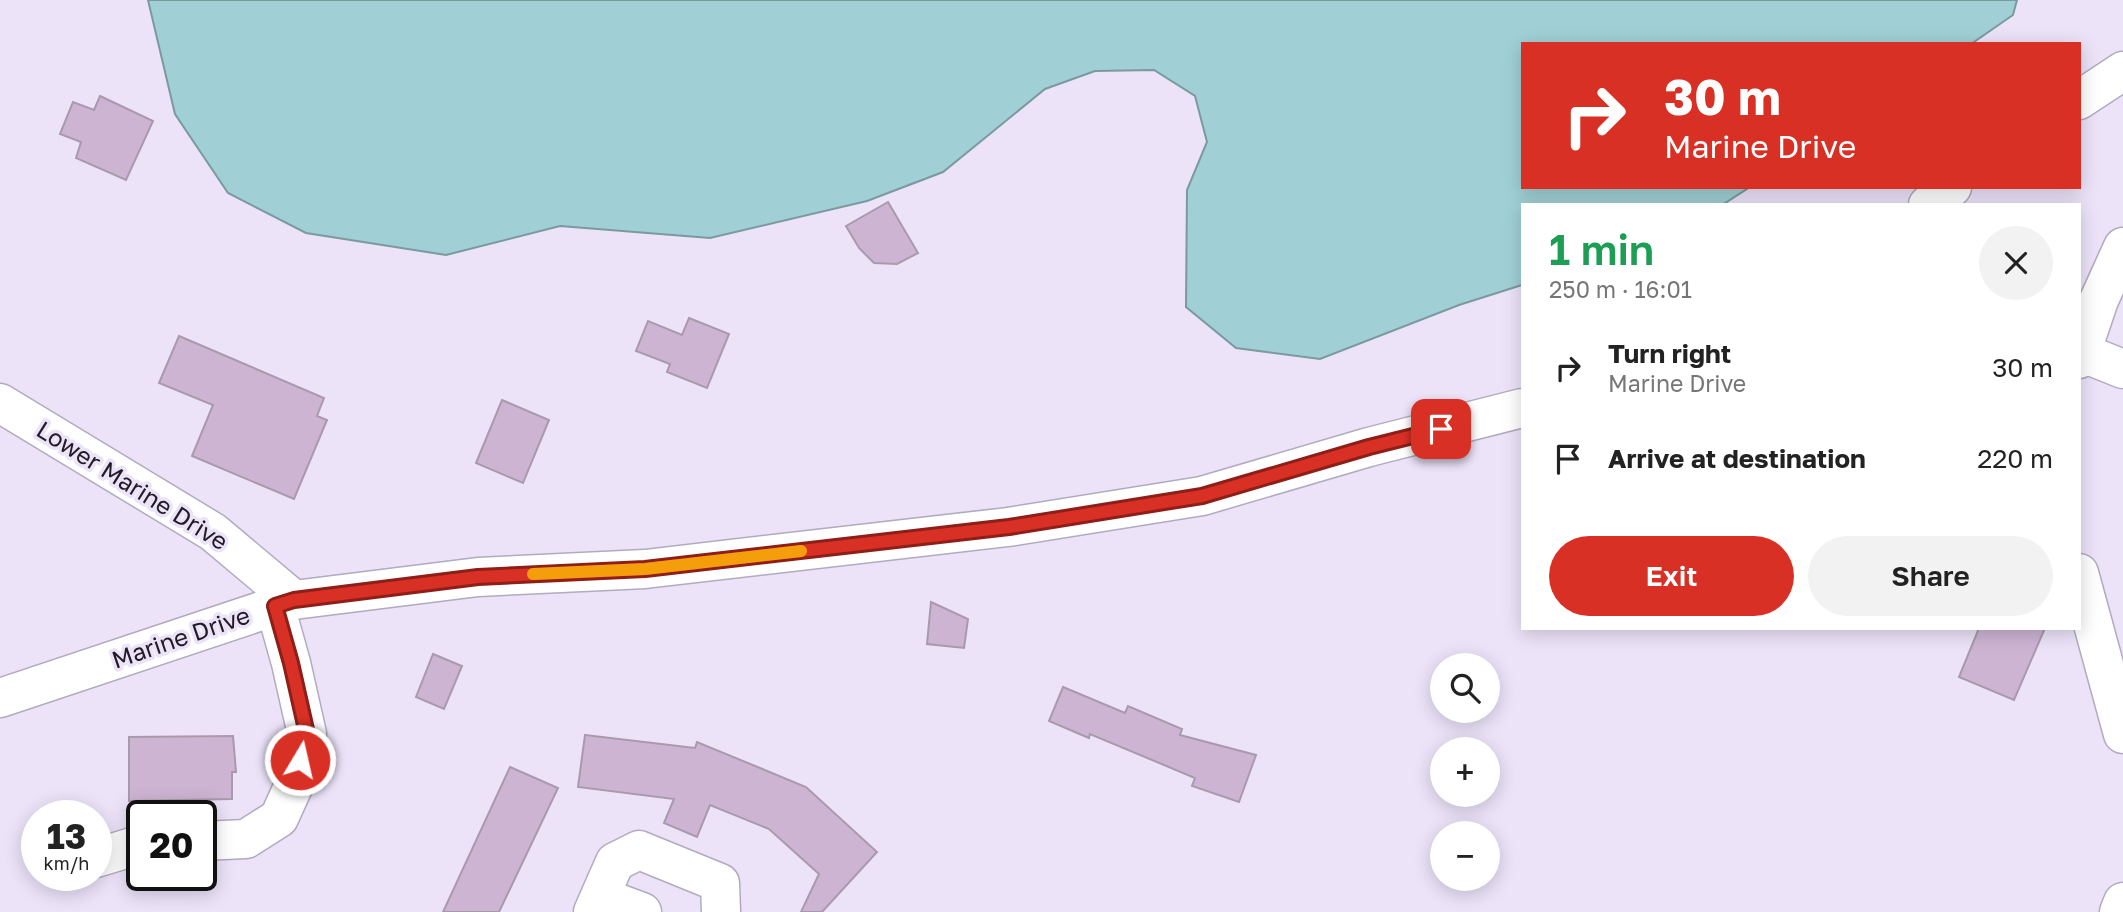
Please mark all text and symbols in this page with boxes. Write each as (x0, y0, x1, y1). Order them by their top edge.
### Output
text: 30 m (1664, 67, 1781, 126)
icon: right (1549, 70, 1640, 161)
text: Marine Drive (1664, 127, 1856, 165)
text: 1 min (1549, 224, 1654, 274)
button: close (1979, 226, 2053, 300)
text: 250 m · 16:01 (1549, 275, 1692, 303)
text: Turn right (1608, 338, 1731, 369)
icon: right (1549, 349, 1587, 387)
text: 30 m (1992, 352, 2053, 383)
text: Marine Drive (1608, 369, 1746, 397)
pin (1411, 399, 1471, 459)
icon: arrive (1422, 410, 1460, 448)
street label: Lower Marine Drive (32, 414, 234, 555)
icon: arrive (1549, 440, 1587, 478)
text: Arrive at destination (1608, 443, 1866, 474)
text: 220 m (1977, 443, 2053, 474)
button: Exit (1549, 536, 1794, 616)
button: Share (1808, 536, 2053, 616)
street label: Marine Drive (108, 599, 253, 674)
map controls (1430, 653, 1500, 891)
button: search (1430, 653, 1500, 723)
position arrow (263, 723, 337, 797)
button: + (1430, 737, 1500, 807)
speed limit sign: 20 (126, 800, 217, 891)
text: 13 (47, 815, 86, 857)
button: − (1430, 821, 1500, 891)
text: km/h (44, 852, 89, 874)

